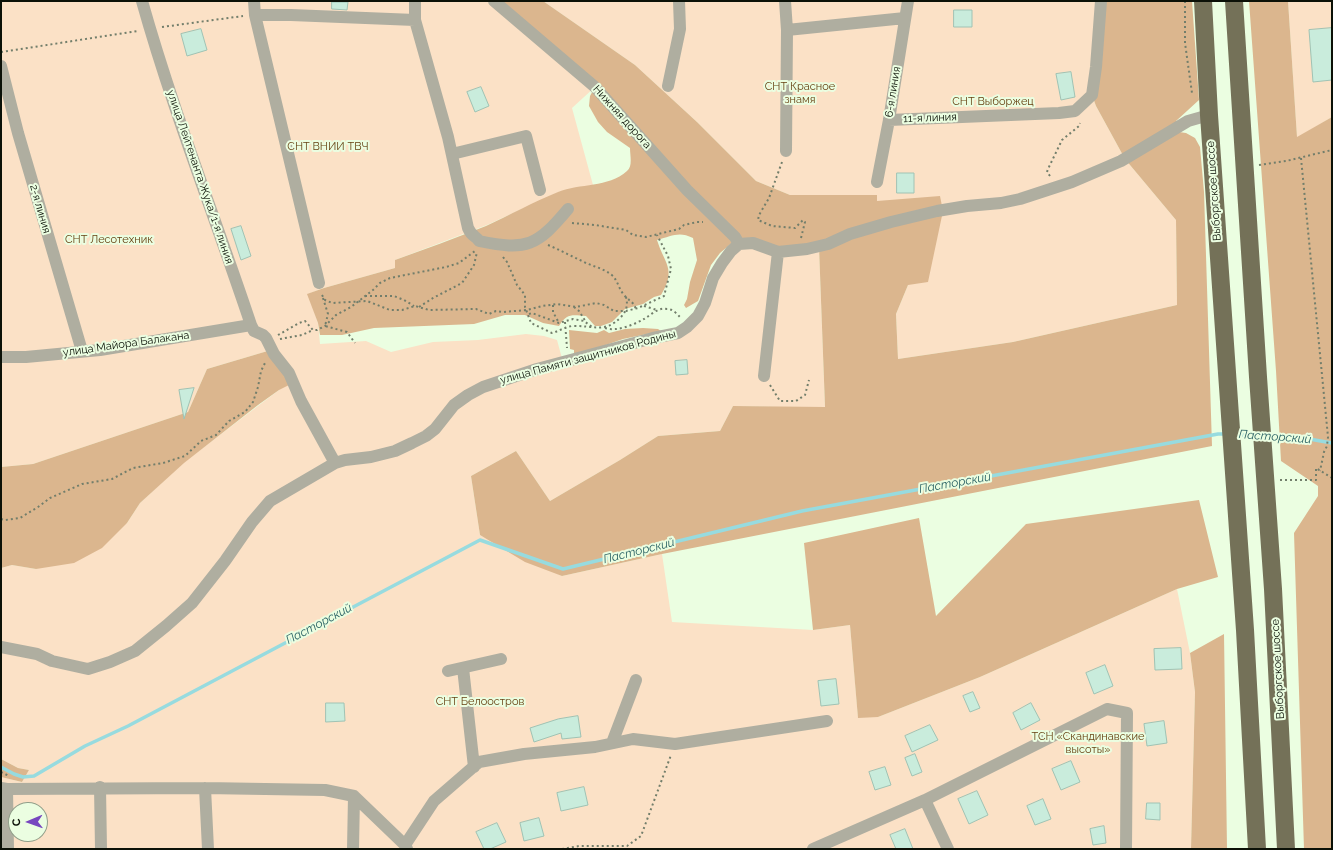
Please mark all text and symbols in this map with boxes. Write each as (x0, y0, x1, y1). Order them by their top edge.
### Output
street label: 6-я линия (882, 66, 904, 118)
park label: СНТ Красное знамя (765, 80, 835, 106)
street label: Нижняя дорога (590, 83, 654, 151)
street label: улица Лейтенанта Жука/1-я линия (164, 88, 236, 266)
park label: СНТ Выборжец (952, 95, 1034, 109)
street label: 11-я линия (903, 110, 957, 126)
park label: СНТ ВНИИ ТВЧ (287, 140, 369, 154)
street label: Выборгское шоссе (1204, 141, 1224, 241)
street label: 2-я линия (27, 183, 53, 235)
park label: СНТ Лесотехник (65, 233, 153, 247)
street label: улица Памяти защитников Родины (499, 327, 677, 387)
street label: улица Майора Балакана (62, 329, 190, 359)
water label: Пасторский (1238, 427, 1312, 447)
water label: Пасторский (918, 470, 992, 496)
water label: Пасторский (602, 535, 676, 567)
water label: Пасторский (283, 601, 355, 647)
street label: Выборгское шоссе (1269, 619, 1287, 719)
park label: СНТ Белоостров (436, 695, 524, 709)
park label: ТСН «Скандинавские высоты» (1032, 730, 1144, 756)
north arrow (8, 802, 48, 842)
text: С (10, 818, 23, 826)

